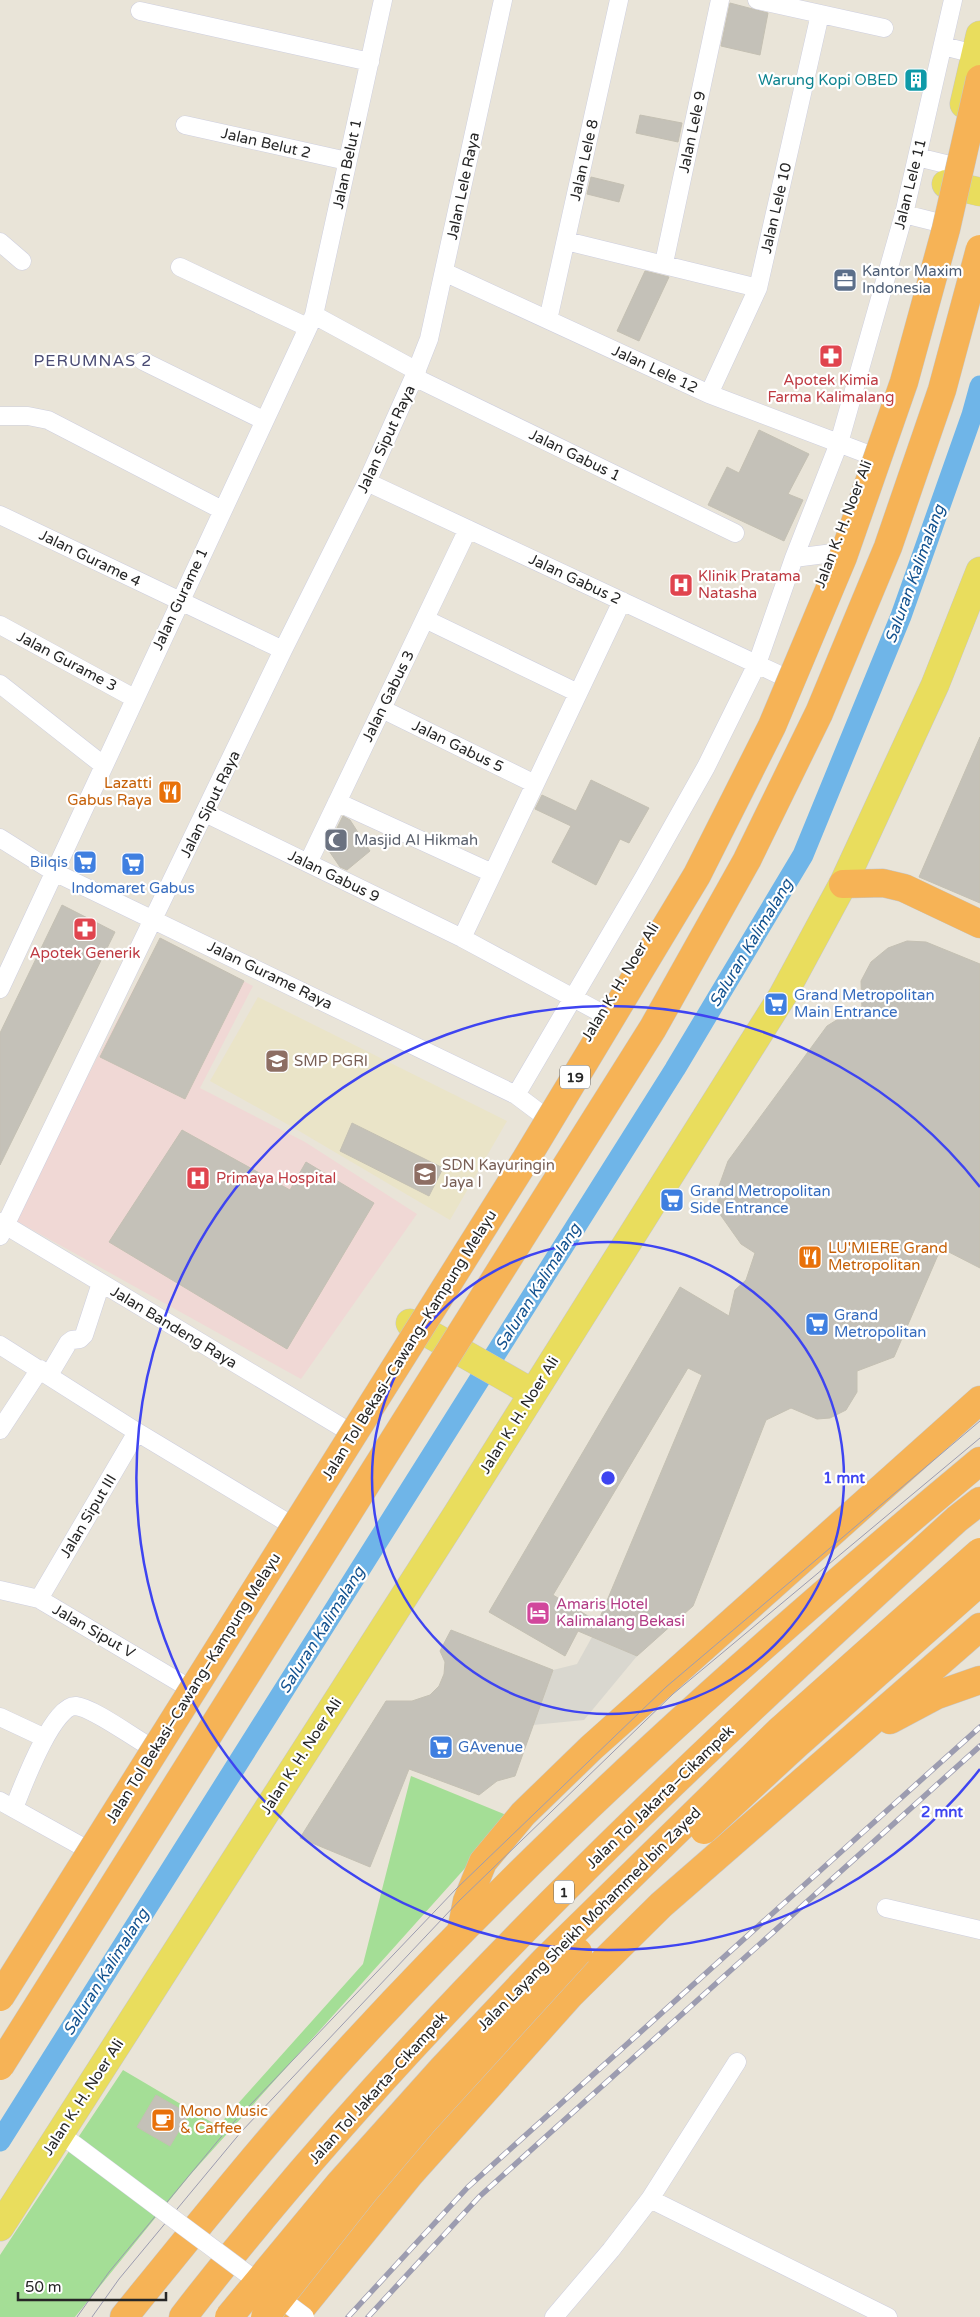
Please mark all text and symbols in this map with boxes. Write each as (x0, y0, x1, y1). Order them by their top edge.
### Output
building icon: Warung Kopi OBED (903, 67, 929, 93)
place label: Warung Kopi OBED (758, 71, 898, 89)
street label: Jalan Lele 9 (675, 89, 709, 175)
street label: Jalan Belut 1 (329, 117, 365, 211)
street label: Jalan Lele 8 (566, 117, 602, 203)
street label: Jalan Belut 2 (219, 124, 313, 162)
street label: Jalan Lele Raya (443, 131, 483, 241)
street label: Jalan Lele 11 (890, 137, 930, 231)
street label: Jalan Lele 10 (757, 161, 795, 255)
place label: Kantor Maxim Indonesia (862, 262, 962, 297)
office icon: Kantor Maxim Indonesia (832, 267, 858, 293)
street label: Jalan Lele 12 (609, 341, 701, 397)
pharmacy icon: Apotek Kimia Farma Kalimalang (818, 343, 844, 369)
district label: PERUMNAS 2 (34, 351, 152, 371)
place label: Apotek Kimia Farma Kalimalang (767, 371, 895, 406)
street label: Jalan Siput Raya (353, 382, 419, 496)
street label: Jalan Gabus 1 (526, 425, 624, 485)
street label: Jalan K. H. Noer Ali (810, 458, 876, 590)
water label: Saluran Kalimalang (881, 501, 950, 646)
street label: Jalan Gurame 4 (36, 526, 144, 590)
street label: Jalan Gurame 1 (148, 545, 212, 653)
street label: Jalan Gabus 2 (526, 550, 624, 608)
place label: Klinik Pratama Natasha (698, 567, 801, 602)
hospital icon: Klinik Pratama Natasha (668, 572, 694, 598)
street label: Jalan Gurame 3 (14, 627, 120, 695)
street label: Jalan Gabus 3 (358, 647, 418, 745)
street label: Jalan Gabus 5 (409, 716, 507, 776)
street label: Jalan Siput Raya (176, 747, 244, 861)
place label: Lazatti Gabus Raya (67, 774, 152, 809)
restaurant icon: Lazatti Gabus Raya (157, 779, 183, 805)
mosque icon: Masjid Al Hikmah (323, 827, 349, 853)
place label: Masjid Al Hikmah (354, 831, 478, 849)
street label: Jalan Gabus 9 (285, 846, 383, 906)
supermarket icon: Bilqis (72, 849, 98, 875)
supermarket icon: Indomaret Gabus (120, 851, 146, 877)
place label: Bilqis (30, 853, 68, 871)
water label: Saluran Kalimalang (705, 875, 798, 1011)
place label: Indomaret Gabus (71, 879, 195, 897)
pharmacy icon: Apotek Generik (72, 916, 98, 942)
street label: Jalan K. H. Noer Ali (577, 919, 663, 1045)
street label: Jalan Gurame Raya (205, 937, 335, 1013)
place label: Apotek Generik (30, 944, 140, 962)
place label: Grand Metropolitan Main Entrance (794, 986, 935, 1021)
supermarket icon: Grand Metropolitan Main Entrance (763, 991, 789, 1017)
school or university icon: SMP PGRI (264, 1048, 290, 1074)
place label: SMP PGRI (294, 1052, 368, 1070)
road number: 19 (560, 1066, 590, 1088)
place label: SDN Kayuringin Jaya I (442, 1156, 555, 1191)
school or university icon: SDN Kayuringin Jaya I (412, 1161, 438, 1187)
hospital icon: Primaya Hospital (185, 1165, 211, 1191)
place label: Primaya Hospital (216, 1169, 336, 1187)
place label: Grand Metropolitan Side Entrance (690, 1182, 831, 1217)
supermarket icon: Grand Metropolitan Side Entrance (659, 1187, 685, 1213)
street label: Jalan Tol Bekasi–Cawang–Kampung Melayu (318, 1207, 500, 1483)
water label: Saluran Kalimalang (491, 1219, 586, 1354)
place label: LU'MIERE Grand Metropolitan (828, 1239, 948, 1274)
restaurant icon: LU'MIERE Grand Metropolitan (797, 1244, 823, 1270)
street label: Jalan Bandeng Raya (107, 1282, 241, 1372)
place label: Grand Metropolitan (834, 1306, 927, 1341)
supermarket icon: Grand Metropolitan (804, 1311, 830, 1337)
street label: Jalan K. H. Noer Ali (476, 1353, 562, 1477)
centre of rings (599, 1469, 617, 1487)
text: 1 mnt (823, 1469, 865, 1487)
street label: Jalan Siput III (56, 1471, 120, 1561)
street label: Jalan Tol Bekasi–Cawang–Kampung Melayu (102, 1550, 284, 1826)
water label: Saluran Kalimalang (275, 1562, 370, 1697)
place label: Amaris Hotel Kalimalang Bekasi (556, 1595, 685, 1630)
street label: Jalan Siput V (50, 1600, 139, 1662)
hotel icon: Amaris Hotel Kalimalang Bekasi (525, 1600, 551, 1626)
street label: Jalan K. H. Noer Ali (257, 1694, 345, 1818)
street label: Jalan Tol Jakarta–Cikampek (582, 1722, 738, 1872)
supermarket icon: GAvenue (428, 1734, 454, 1760)
place label: GAvenue (458, 1738, 523, 1756)
text: 2 mnt (921, 1803, 963, 1821)
street label: Jalan Layang Sheikh Mohammed bin Zayed (474, 1804, 704, 2034)
road number: 1 (554, 1880, 574, 1904)
water label: Saluran Kalimalang (59, 1904, 154, 2039)
street label: Jalan Tol Jakarta–Cikampek (305, 2008, 451, 2168)
street label: Jalan K. H. Noer Ali (39, 2035, 127, 2159)
place label: Mono Music & Caffee (180, 2102, 268, 2137)
cafe icon: Mono Music & Caffee (150, 2107, 176, 2133)
scale bar (18, 2270, 165, 2302)
text: 50 m (25, 2278, 62, 2296)

